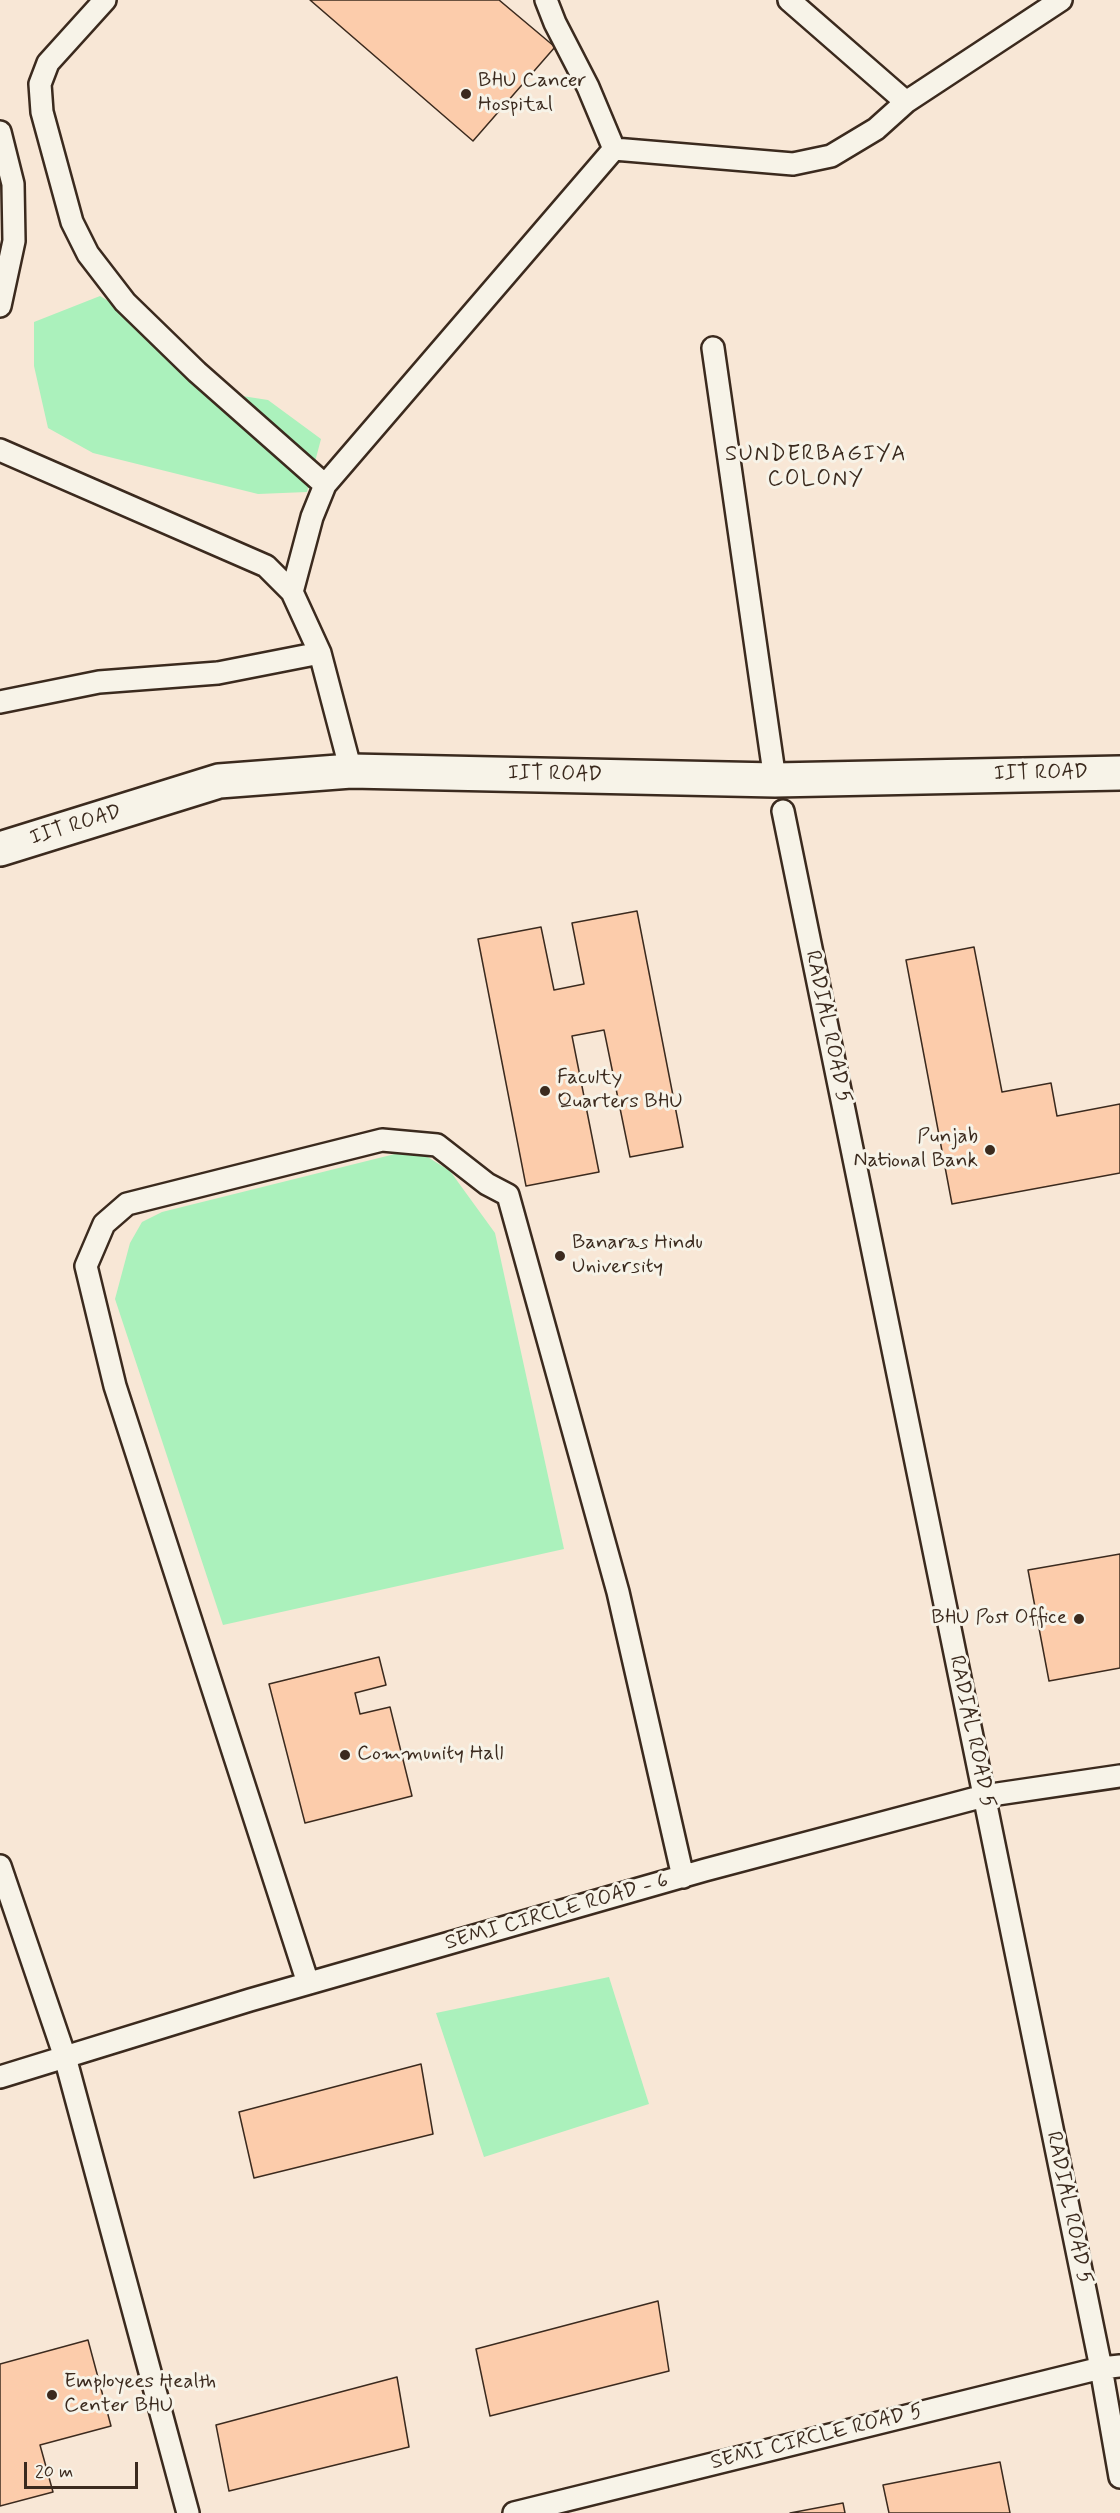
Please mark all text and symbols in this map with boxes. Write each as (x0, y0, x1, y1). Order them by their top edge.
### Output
place label: BHU Cancer Hospital (478, 69, 586, 119)
marker: BHU Cancer Hospital (459, 87, 473, 101)
district label: SUNDERBAGIYA COLONY (723, 442, 909, 494)
street label: IIT ROAD (994, 761, 1088, 787)
street label: IIT ROAD (508, 762, 602, 788)
street label: IIT ROAD (27, 800, 125, 852)
street label: RADIAL ROAD 5 (799, 948, 855, 1106)
place label: Faculty Quarters BHU (557, 1066, 683, 1116)
marker: Faculty Quarters BHU (538, 1084, 552, 1098)
place label: Punjab National Bank (854, 1125, 978, 1175)
marker: Punjab National Bank (983, 1143, 997, 1157)
place label: Banaras Hindu University (572, 1231, 703, 1281)
marker: Banaras Hindu University (553, 1249, 567, 1263)
place label: BHU Post Office (931, 1606, 1067, 1632)
marker: BHU Post Office (1072, 1612, 1086, 1626)
street label: RADIAL ROAD 5 (943, 1653, 999, 1811)
place label: Community Hall (357, 1742, 503, 1768)
marker: Community Hall (338, 1748, 352, 1762)
street label: SEMI CIRCLE ROAD - 6 (443, 1869, 671, 1957)
street label: RADIAL ROAD 5 (1040, 2129, 1096, 2287)
place label: Employees Health Center BHU (64, 2370, 216, 2420)
marker: Employees Health Center BHU (45, 2388, 59, 2402)
street label: SEMI CIRCLE ROAD 5 (708, 2399, 926, 2477)
scale bar (27, 2450, 141, 2488)
text: 20 m (35, 2460, 73, 2484)

